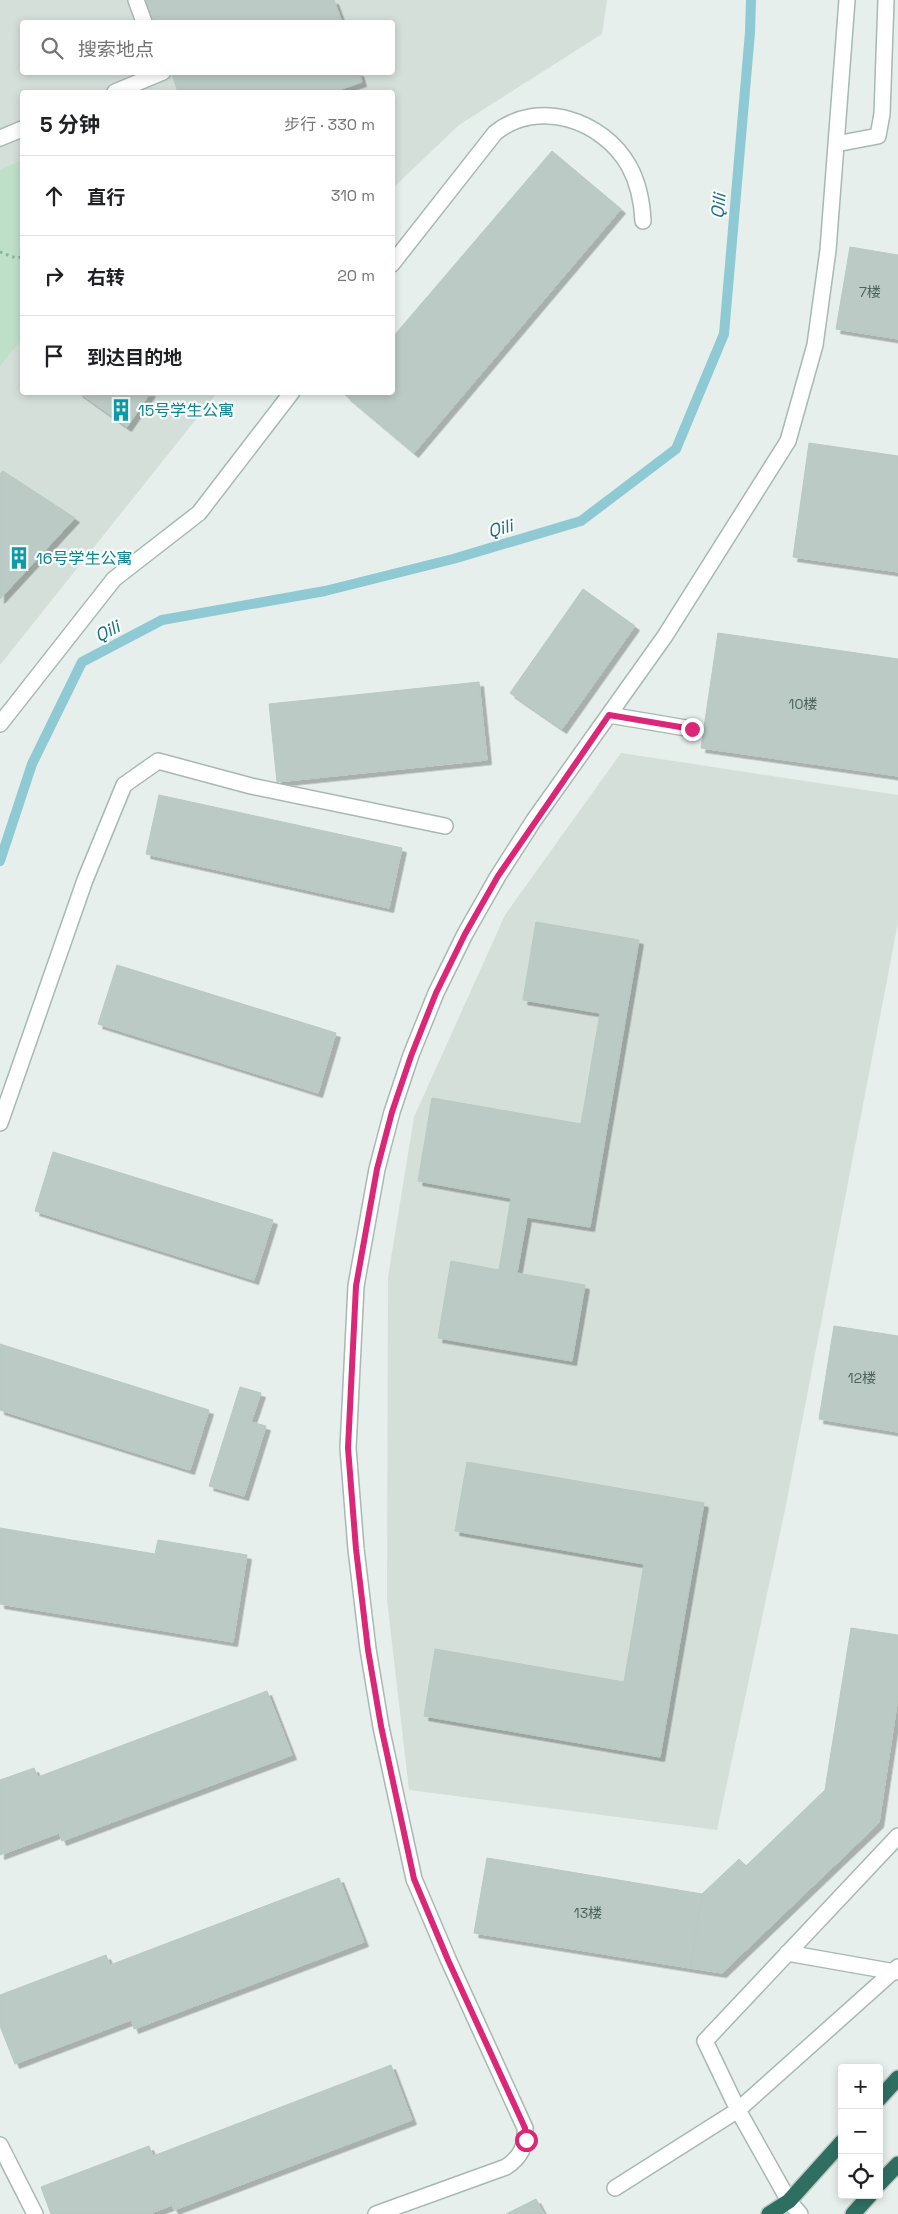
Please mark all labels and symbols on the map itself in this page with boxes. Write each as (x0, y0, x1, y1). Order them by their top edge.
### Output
water label: Qili (705, 190, 731, 220)
house number: 7楼 (859, 283, 881, 301)
building icon: 15号学生公寓 (108, 397, 134, 423)
place label: 15号学生公寓 (138, 400, 234, 421)
water label: Qili (485, 513, 518, 543)
building icon: 16号学生公寓 (6, 545, 32, 571)
place label: 16号学生公寓 (36, 548, 132, 569)
water label: Qili (91, 614, 126, 647)
house number: 10楼 (789, 695, 817, 713)
route end (681, 718, 704, 741)
house number: 12楼 (848, 1369, 876, 1387)
house number: 13楼 (574, 1904, 602, 1922)
route start (515, 2129, 538, 2152)

